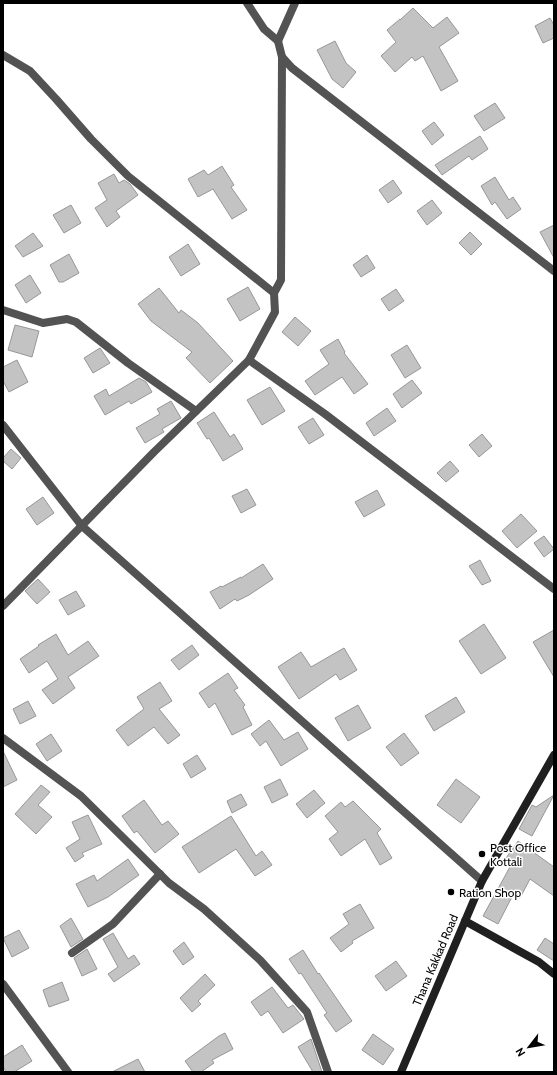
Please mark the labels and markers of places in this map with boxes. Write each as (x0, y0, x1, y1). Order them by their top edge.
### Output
place label: Post Office Kottali (490, 840, 546, 869)
marker: Post Office Kottali (477, 849, 487, 859)
place label: Ration Shop (459, 885, 521, 900)
marker: Ration Shop (446, 887, 456, 897)

